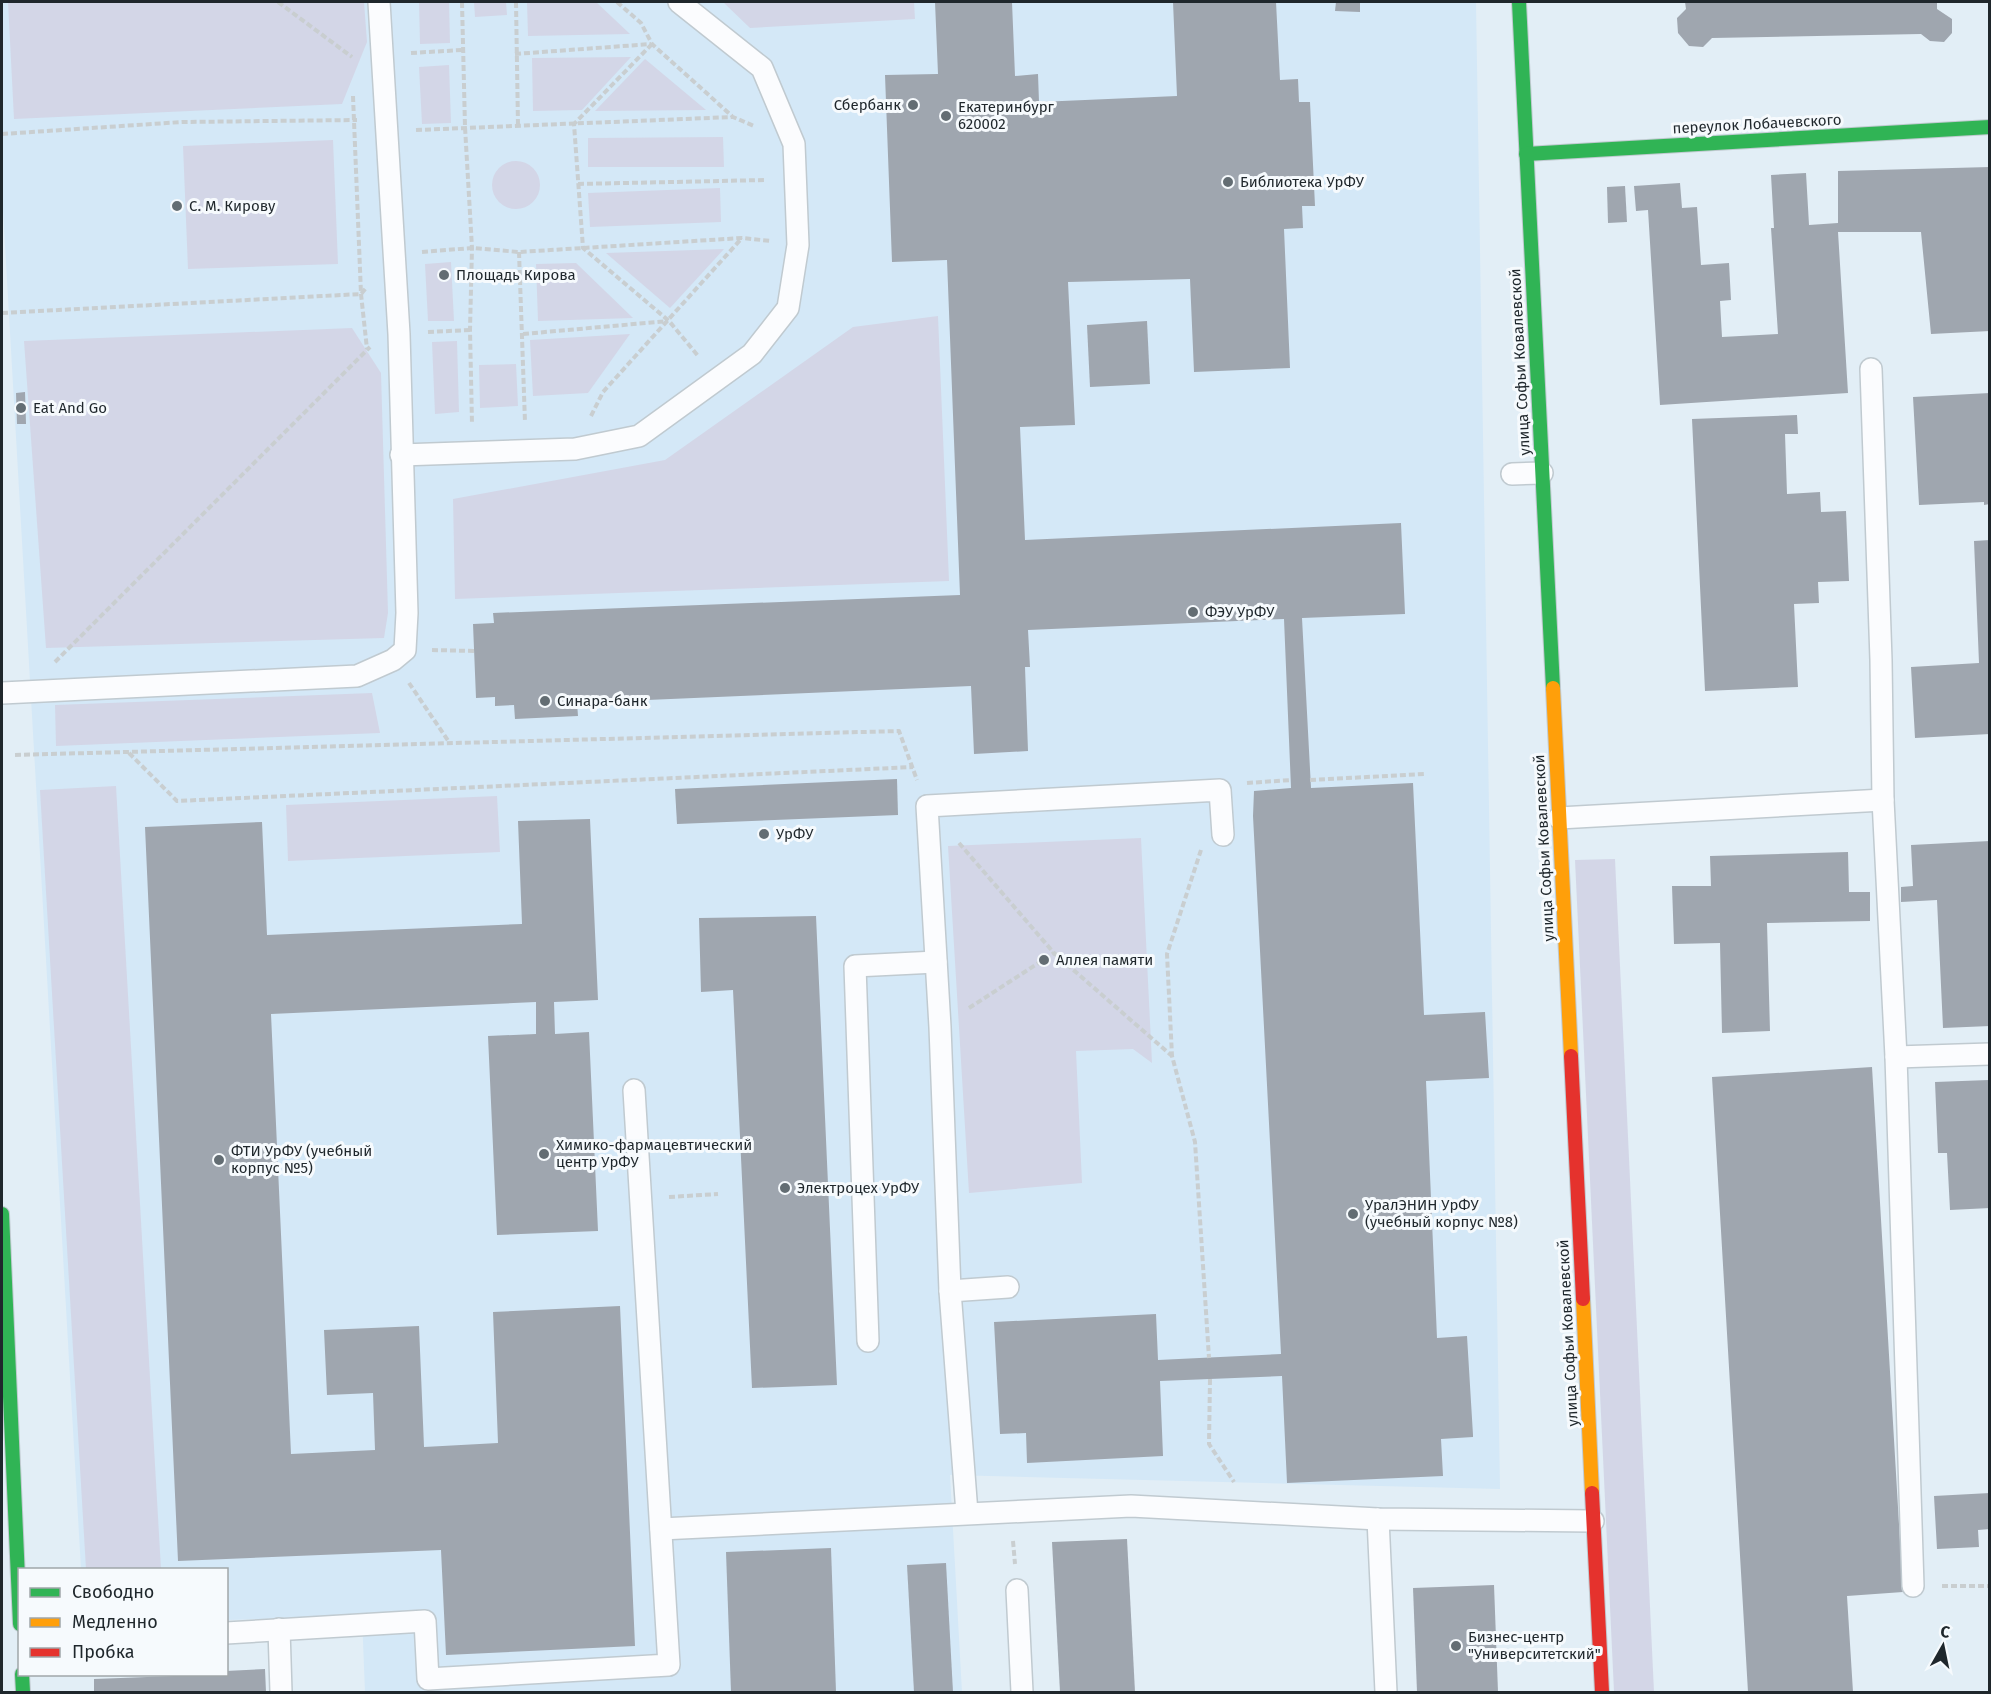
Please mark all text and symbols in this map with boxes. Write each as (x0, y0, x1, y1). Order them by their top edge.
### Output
place label: Сбербанк (834, 96, 901, 114)
marker: Сбербанк (906, 98, 920, 112)
place label: Екатеринбург 620002 (958, 98, 1055, 133)
marker: Екатеринбург 620002 (939, 109, 953, 123)
street label: переулок Лобачевского (1672, 111, 1842, 137)
place label: Библиотека УрФУ (1240, 173, 1365, 191)
marker: Библиотека УрФУ (1221, 175, 1235, 189)
place label: С. М. Кирову (189, 197, 276, 215)
marker: С. М. Кирову (170, 199, 184, 213)
place label: Площадь Кирова (456, 266, 576, 284)
marker: Площадь Кирова (437, 268, 451, 282)
street label: улица Софьи Ковалевской (1506, 268, 1534, 456)
place label: Eat And Go (33, 399, 107, 417)
marker: Eat And Go (14, 401, 28, 415)
place label: ФЭУ УрФУ (1205, 603, 1275, 621)
marker: ФЭУ УрФУ (1186, 605, 1200, 619)
place label: Синара-банк (557, 692, 648, 710)
marker: Синара-банк (538, 694, 552, 708)
street label: улица Софьи Ковалевской (1530, 754, 1558, 942)
place label: УрФУ (776, 825, 814, 843)
marker: УрФУ (757, 827, 771, 841)
place label: Аллея памяти (1056, 951, 1153, 969)
marker: Аллея памяти (1037, 953, 1051, 967)
place label: Химико-фармацевтический центр УрФУ (556, 1136, 752, 1171)
place label: ФТИ УрФУ (учебный корпус №5) (231, 1142, 372, 1177)
marker: Химико-фармацевтический центр УрФУ (537, 1147, 551, 1161)
marker: ФТИ УрФУ (учебный корпус №5) (212, 1153, 226, 1167)
place label: Электроцех УрФУ (797, 1179, 920, 1197)
marker: Электроцех УрФУ (778, 1181, 792, 1195)
place label: УралЭНИН УрФУ (учебный корпус №8) (1365, 1196, 1518, 1231)
marker: УралЭНИН УрФУ (учебный корпус №8) (1346, 1207, 1360, 1221)
street label: улица Софьи Ковалевской (1554, 1239, 1582, 1427)
legend (18, 1568, 228, 1676)
text: Свободно (72, 1581, 154, 1603)
text: Медленно (72, 1611, 158, 1633)
north arrow (1913, 1616, 1973, 1676)
text: С (1939, 1622, 1952, 1642)
place label: Бизнес-центр "Университетский" (1468, 1628, 1601, 1663)
marker: Бизнес-центр "Университетский" (1449, 1639, 1463, 1653)
text: Пробка (72, 1641, 135, 1663)

